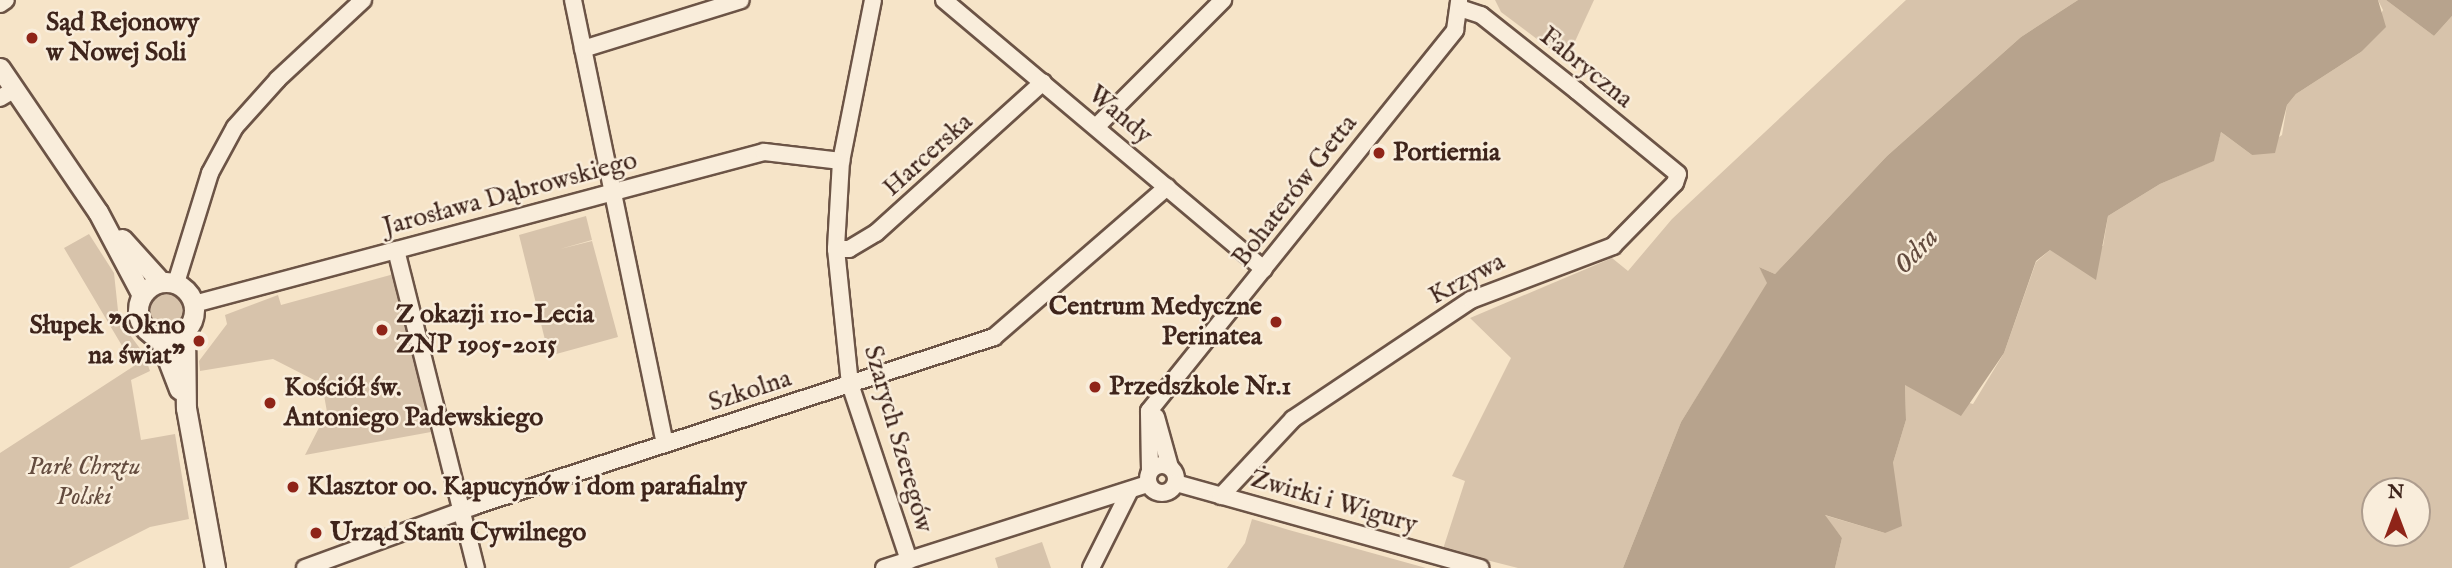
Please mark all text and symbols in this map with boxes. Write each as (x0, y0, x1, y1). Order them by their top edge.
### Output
place label: Sąd Rejonowy w Nowej Soli (46, 7, 199, 68)
street label: Fabryczna (1533, 21, 1639, 115)
marker: Sąd Rejonowy w Nowej Soli (24, 30, 40, 46)
street label: Wandy (1081, 79, 1159, 151)
street label: Harcerska (877, 107, 979, 203)
street label: Bohaterów Getta (1226, 109, 1364, 273)
place label: Portiernia (1393, 137, 1500, 169)
street label: Jarosława Dąbrowskiego (379, 145, 641, 243)
marker: Portiernia (1371, 145, 1387, 161)
water label: Odra (1887, 222, 1947, 282)
street label: Krzywa (1424, 246, 1510, 312)
place label: Centrum Medyczne Perinatea (1049, 291, 1262, 352)
place label: Z okazji 110-Lecia ZNP 1905-2015 (396, 299, 594, 360)
place label: Słupek "Okno na świat" (29, 310, 185, 372)
marker: Centrum Medyczne Perinatea (1268, 314, 1284, 330)
marker: Z okazji 110-Lecia ZNP 1905-2015 (374, 322, 390, 338)
marker: Słupek "Okno na świat" (191, 333, 207, 349)
street label: Szarych Szeregów (856, 342, 940, 536)
street label: Szkolna (705, 363, 795, 419)
place label: Przedszkole Nr.1 (1109, 371, 1291, 403)
place label: Kościół św. Antoniego Padewskiego (284, 372, 543, 434)
marker: Przedszkole Nr.1 (1087, 379, 1103, 395)
marker: Kościół św. Antoniego Padewskiego (262, 395, 278, 411)
park label: Park Chrztu Polski (27, 451, 141, 512)
street label: Żwirki i Wigury (1247, 463, 1421, 541)
place label: Klasztor oo. Kapucynów i dom parafialny (307, 471, 747, 503)
north arrow (2361, 477, 2431, 547)
marker: Klasztor oo. Kapucynów i dom parafialny (285, 479, 301, 495)
text: N (2388, 481, 2404, 505)
place label: Urząd Stanu Cywilnego (330, 517, 586, 549)
marker: Urząd Stanu Cywilnego (308, 525, 324, 541)

